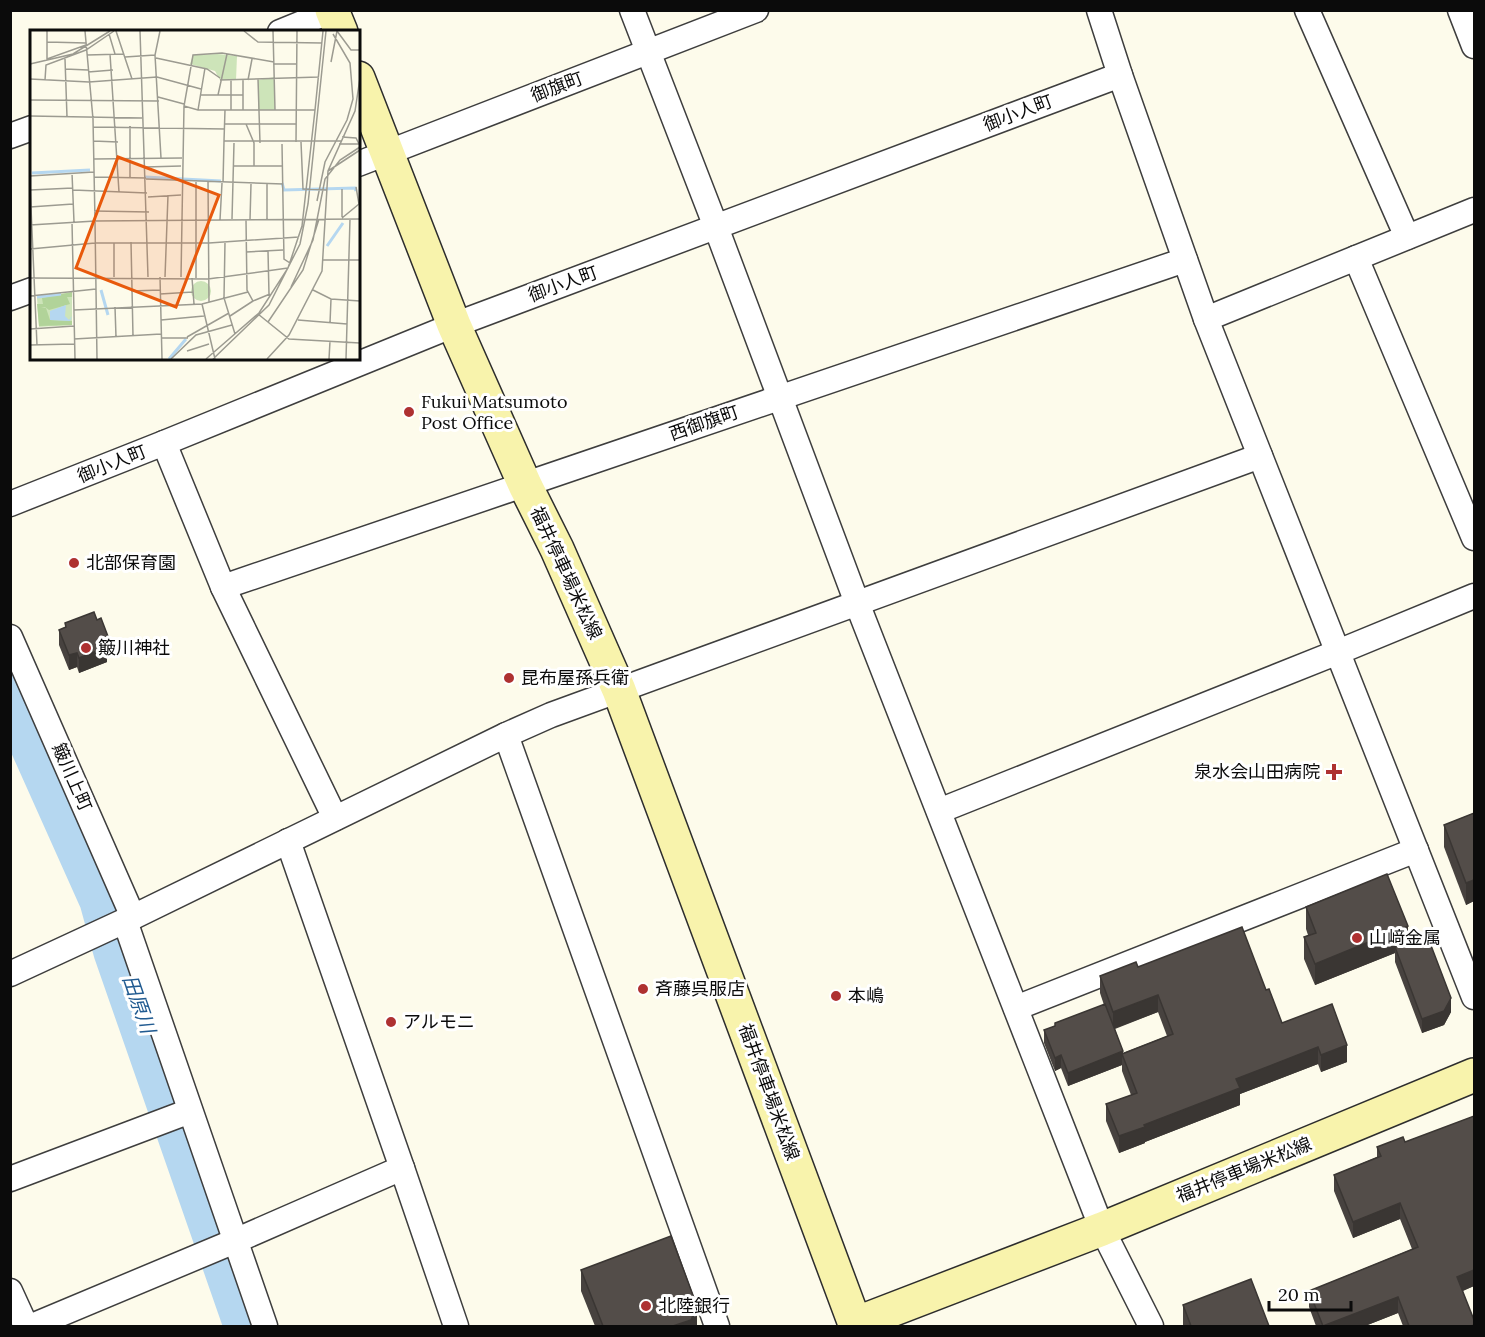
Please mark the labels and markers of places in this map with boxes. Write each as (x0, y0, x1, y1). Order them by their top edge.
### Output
place label: Fukui Matsumoto Post Office (421, 390, 567, 434)
marker: Fukui Matsumoto Post Office (402, 405, 416, 419)
place label: 北部保育園 (86, 551, 176, 574)
marker: 北部保育園 (67, 556, 81, 570)
place label: 簸川神社 (98, 636, 170, 659)
marker: 簸川神社 (79, 641, 93, 655)
place label: 昆布屋孫兵衛 (521, 666, 629, 689)
marker: 昆布屋孫兵衛 (502, 671, 516, 685)
place label: 泉水会山田病院 (1194, 760, 1320, 783)
marker: 泉水会山田病院 (1325, 763, 1343, 781)
place label: 山﨑金属 (1369, 926, 1441, 949)
marker: 山﨑金属 (1350, 931, 1364, 945)
place label: 斉藤呉服店 (655, 977, 745, 1000)
marker: 斉藤呉服店 (636, 982, 650, 996)
place label: 本嶋 (848, 984, 884, 1007)
marker: 本嶋 (829, 989, 843, 1003)
place label: アルモニ (403, 1010, 475, 1033)
marker: アルモニ (384, 1015, 398, 1029)
place label: 北陸銀行 (658, 1294, 730, 1317)
marker: 北陸銀行 (639, 1299, 653, 1313)

